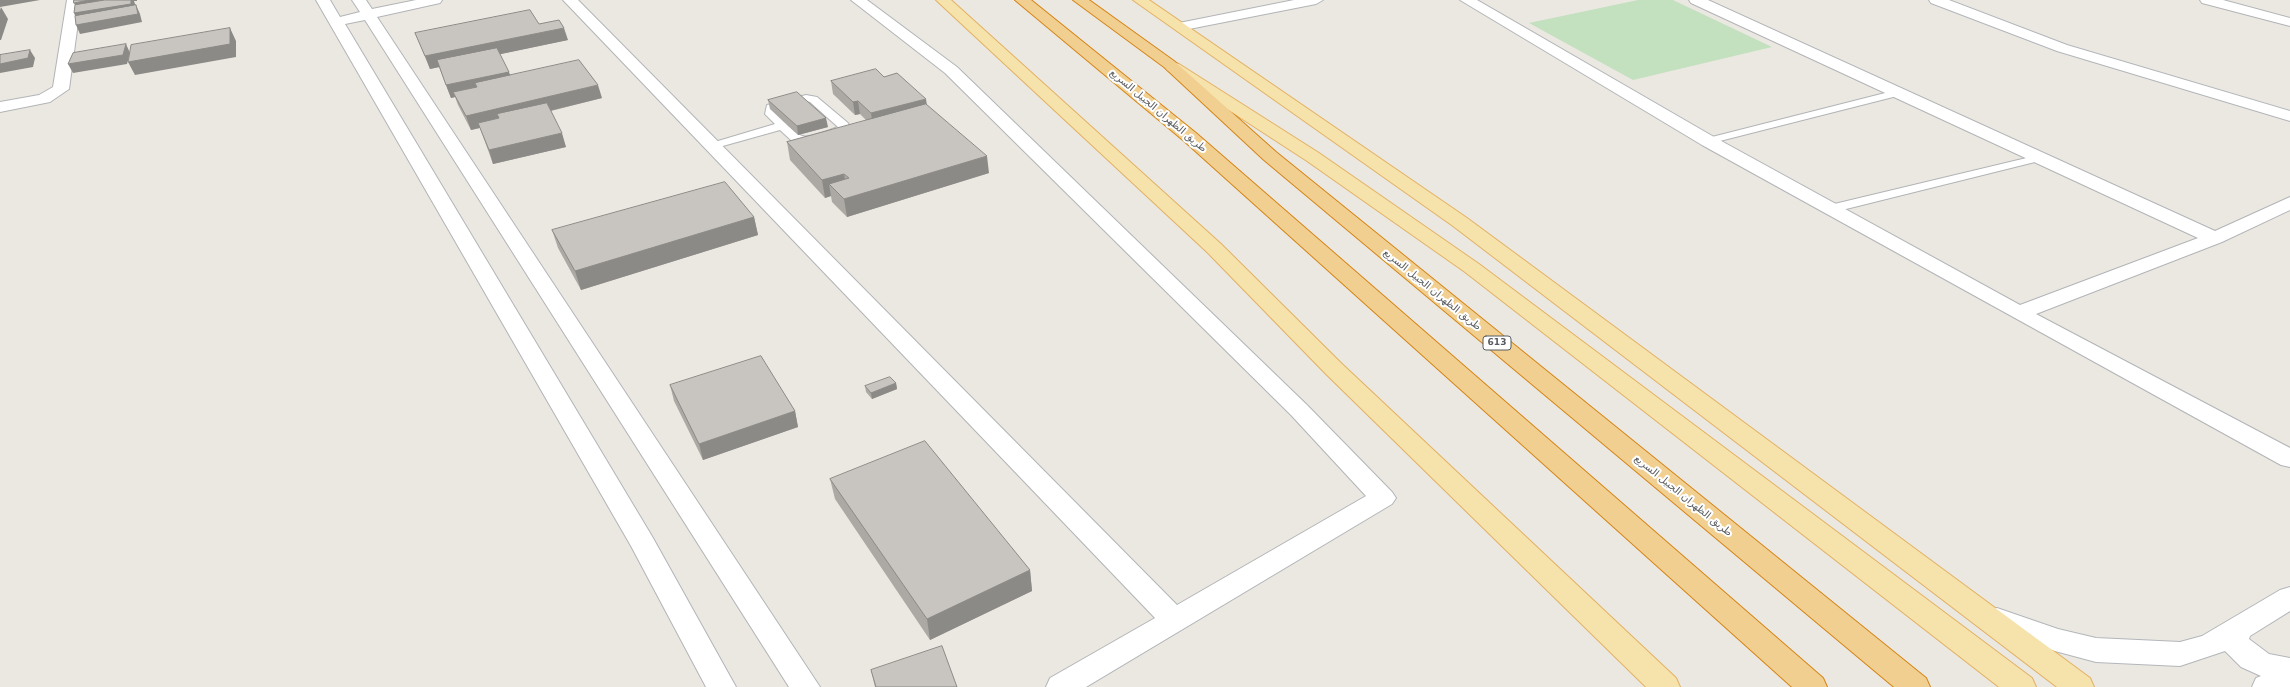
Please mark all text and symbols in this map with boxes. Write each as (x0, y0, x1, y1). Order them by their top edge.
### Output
street label: طريق الظهران الجبيل السريع (1107, 67, 1209, 155)
street label: طريق الظهران الجبيل السريع (1381, 247, 1483, 333)
road number: 613 (1483, 336, 1511, 350)
street label: طريق الظهران الجبيل السريع (1632, 453, 1734, 539)

